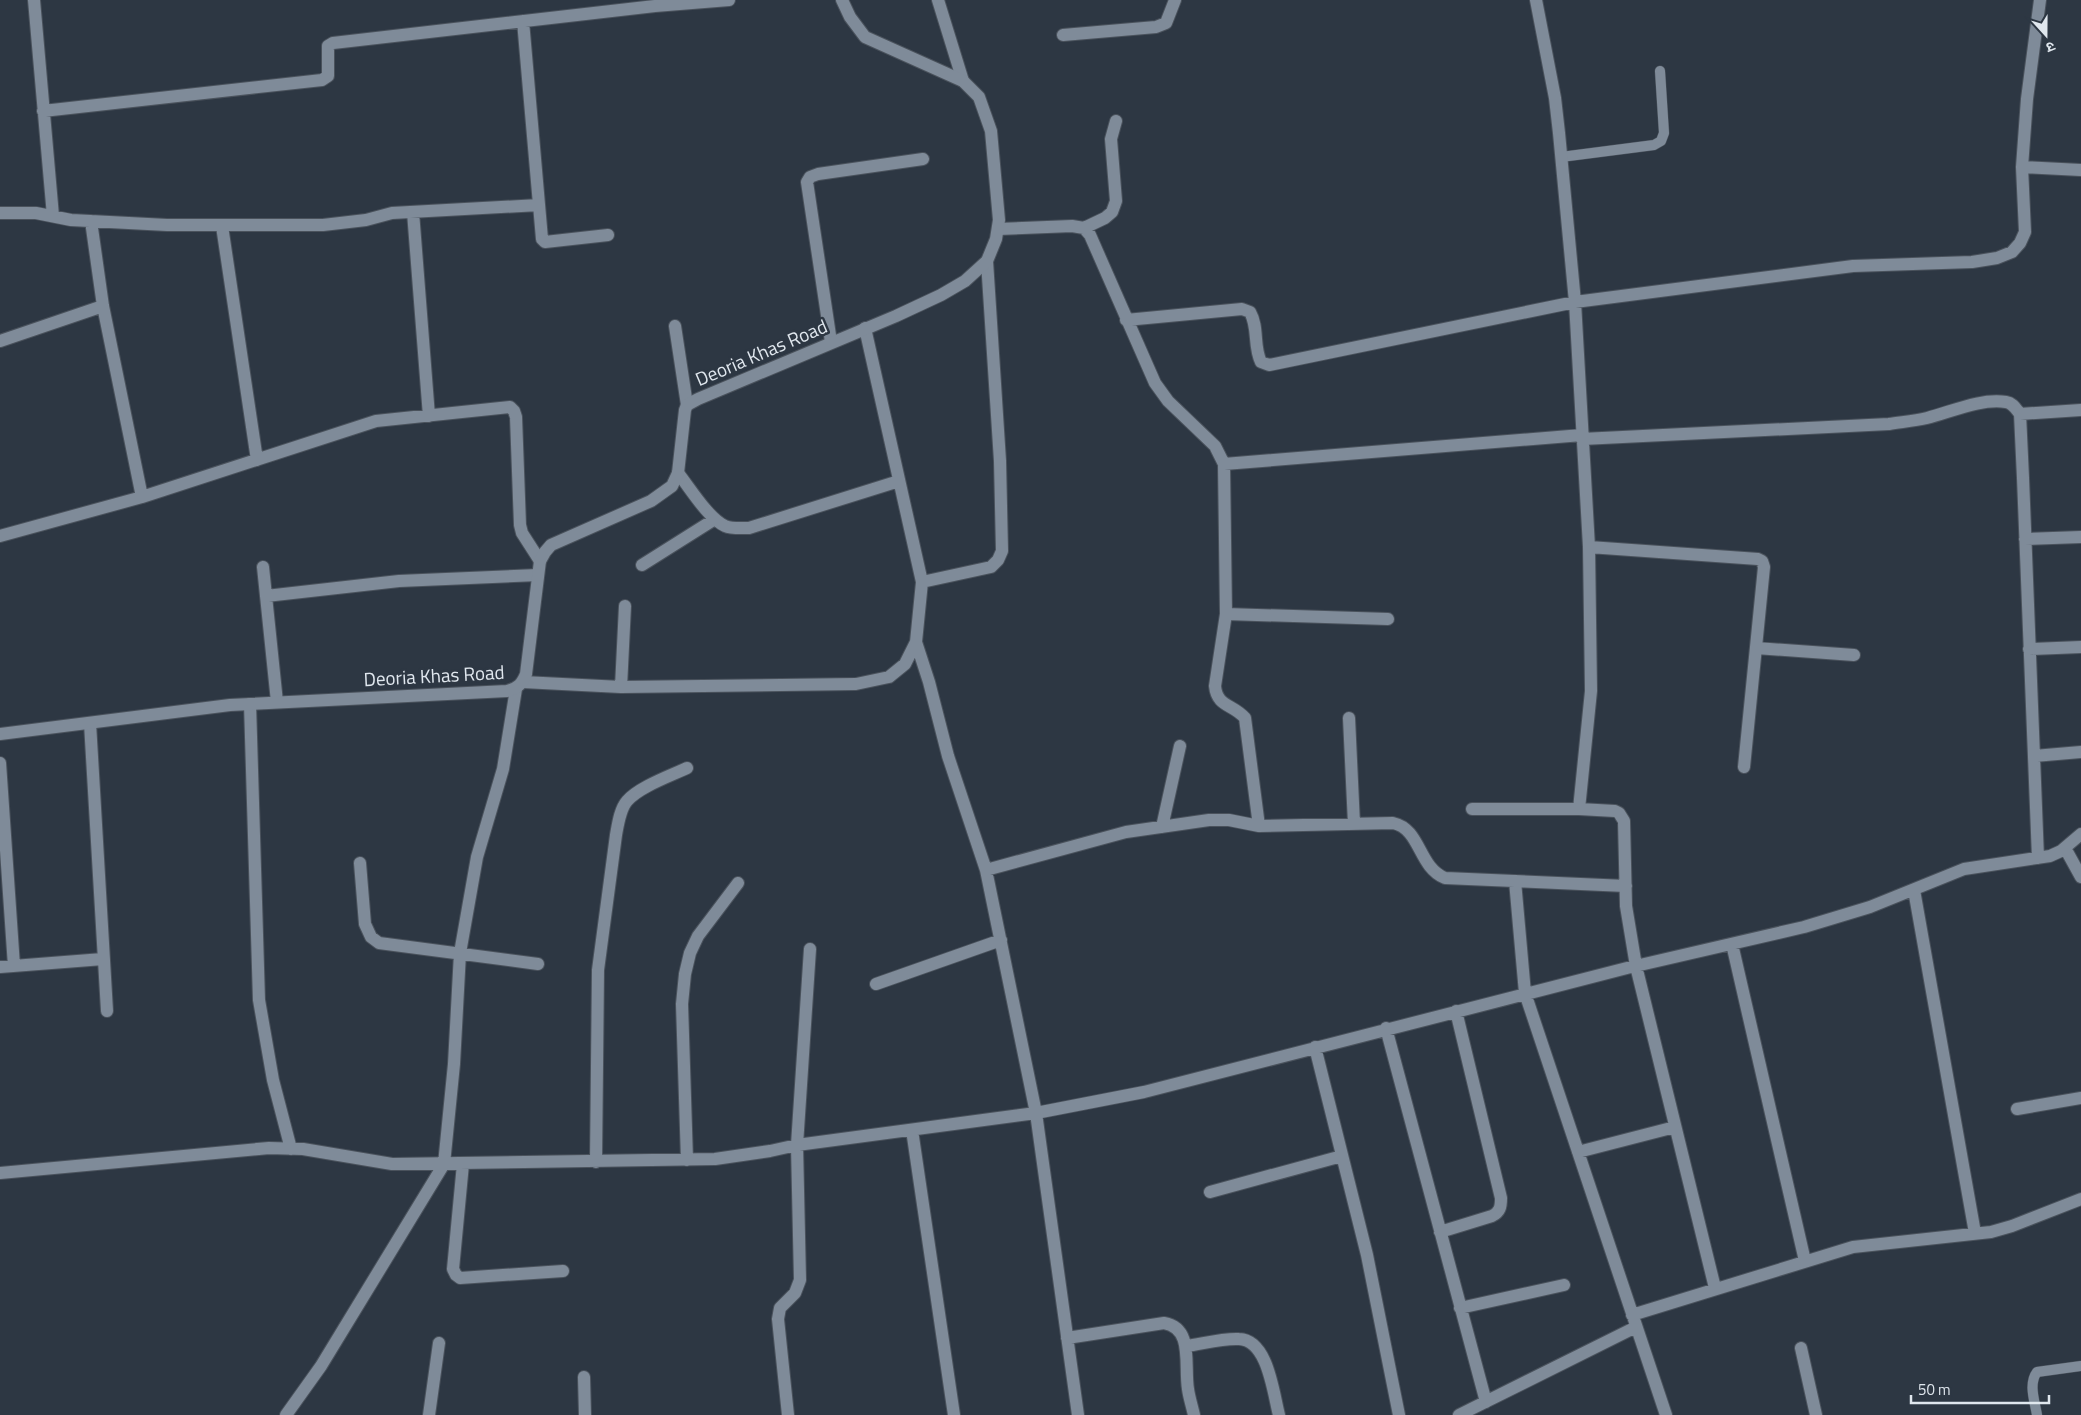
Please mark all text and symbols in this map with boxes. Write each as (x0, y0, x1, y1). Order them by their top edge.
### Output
north arrow (2021, 10, 2071, 60)
text: उ (2043, 36, 2058, 59)
street label: Deoria Khas Road (690, 311, 832, 393)
street label: Deoria Khas Road (363, 657, 505, 693)
scale bar (1911, 1372, 2048, 1404)
text: 50 m (1918, 1378, 1951, 1401)

